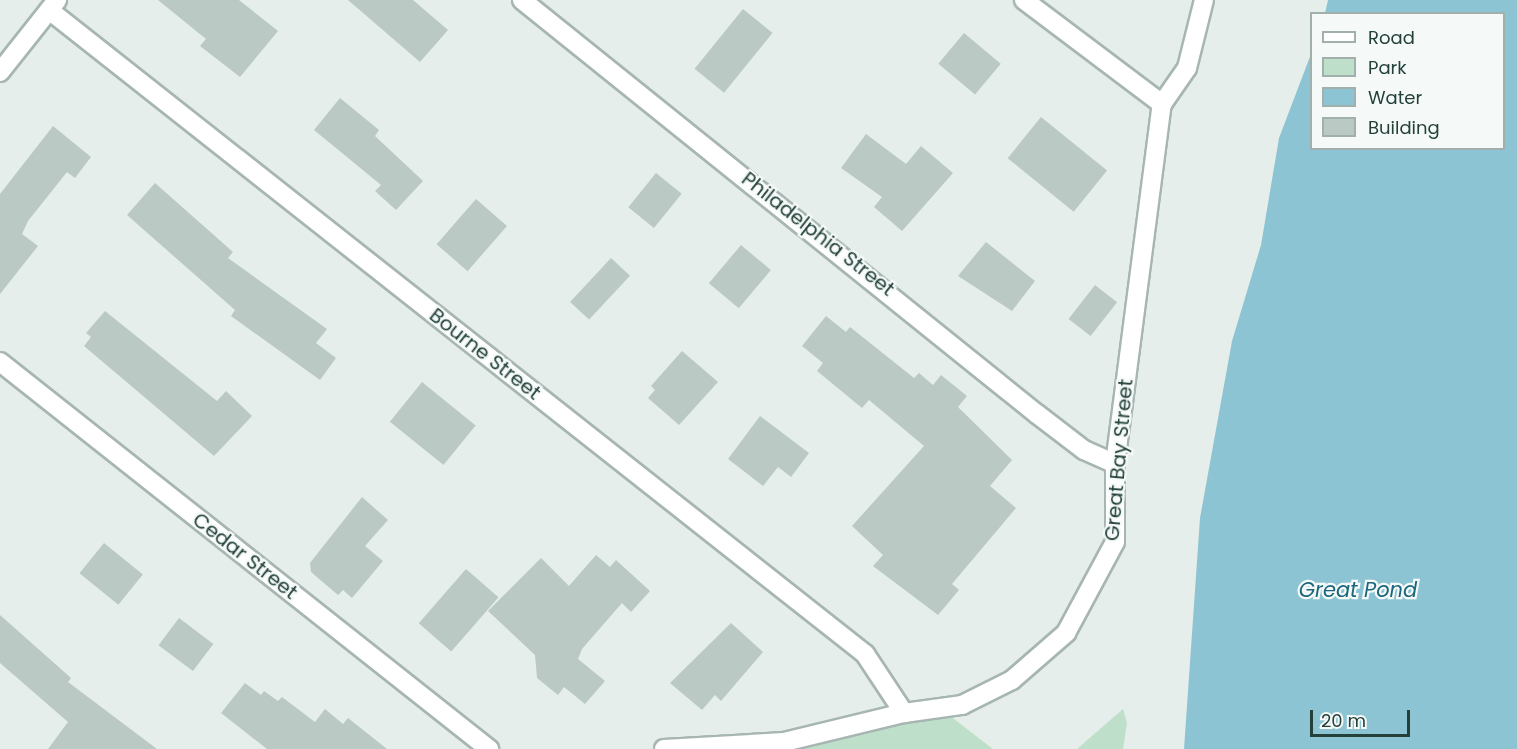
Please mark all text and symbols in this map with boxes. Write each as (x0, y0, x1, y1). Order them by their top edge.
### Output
legend (1310, 12, 1505, 150)
text: Road (1368, 25, 1415, 50)
text: Park (1368, 55, 1407, 80)
text: Water (1368, 85, 1422, 110)
text: Building (1368, 115, 1440, 140)
street label: Philadelphia Street (737, 167, 899, 301)
street label: Bourne Street (425, 303, 545, 405)
street label: Great Bay Street (1100, 378, 1138, 542)
street label: Cedar Street (188, 508, 302, 604)
water label: Great Pond (1299, 577, 1417, 603)
scale bar (1313, 698, 1414, 736)
text: 20 m (1321, 708, 1366, 733)

